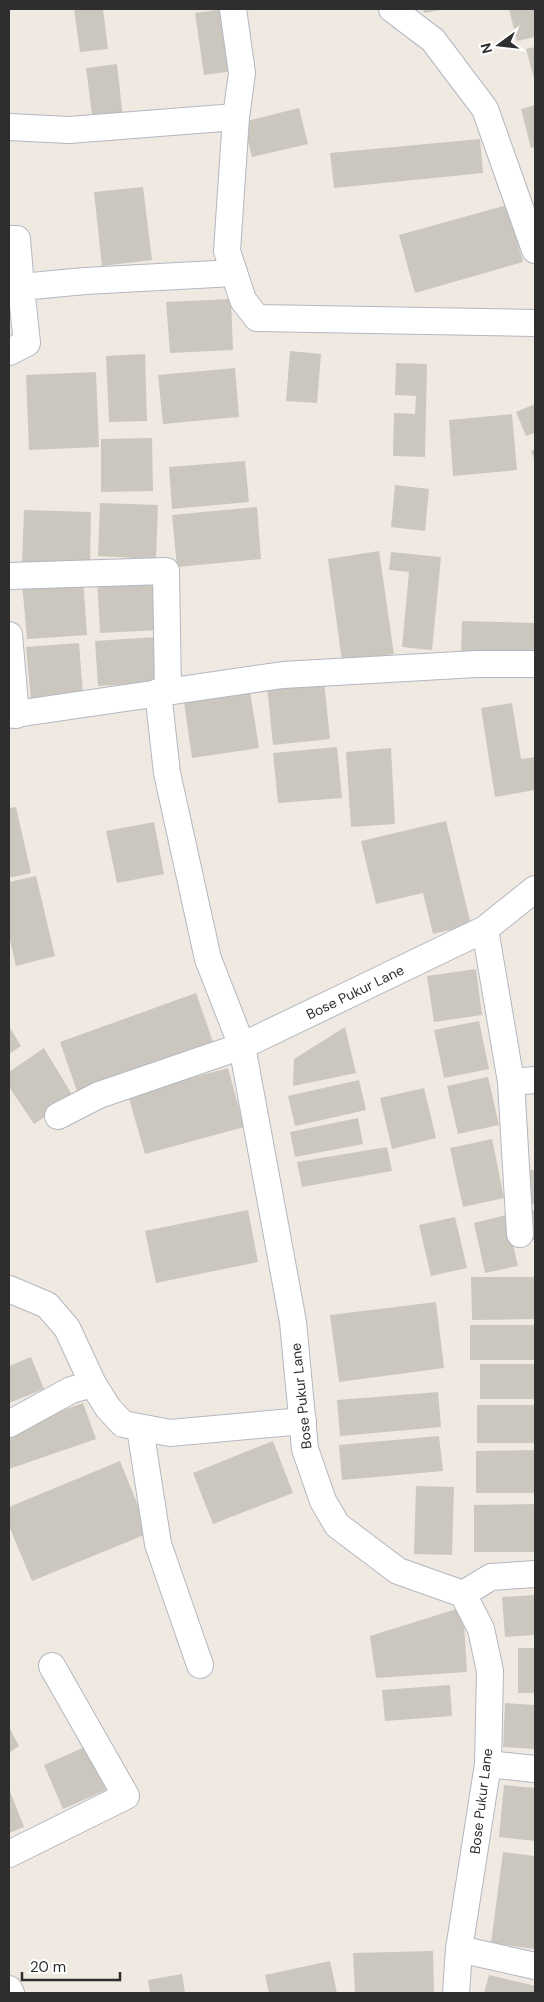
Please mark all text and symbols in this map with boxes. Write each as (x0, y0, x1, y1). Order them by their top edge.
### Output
north arrow (474, 20, 524, 70)
text: N (476, 41, 496, 56)
street label: Bose Pukur Lane (303, 961, 407, 1023)
street label: Bose Pukur Lane (286, 1342, 316, 1450)
street label: Bose Pukur Lane (466, 1747, 496, 1855)
scale bar (22, 1950, 120, 1982)
text: 20 m (30, 1957, 66, 1977)

